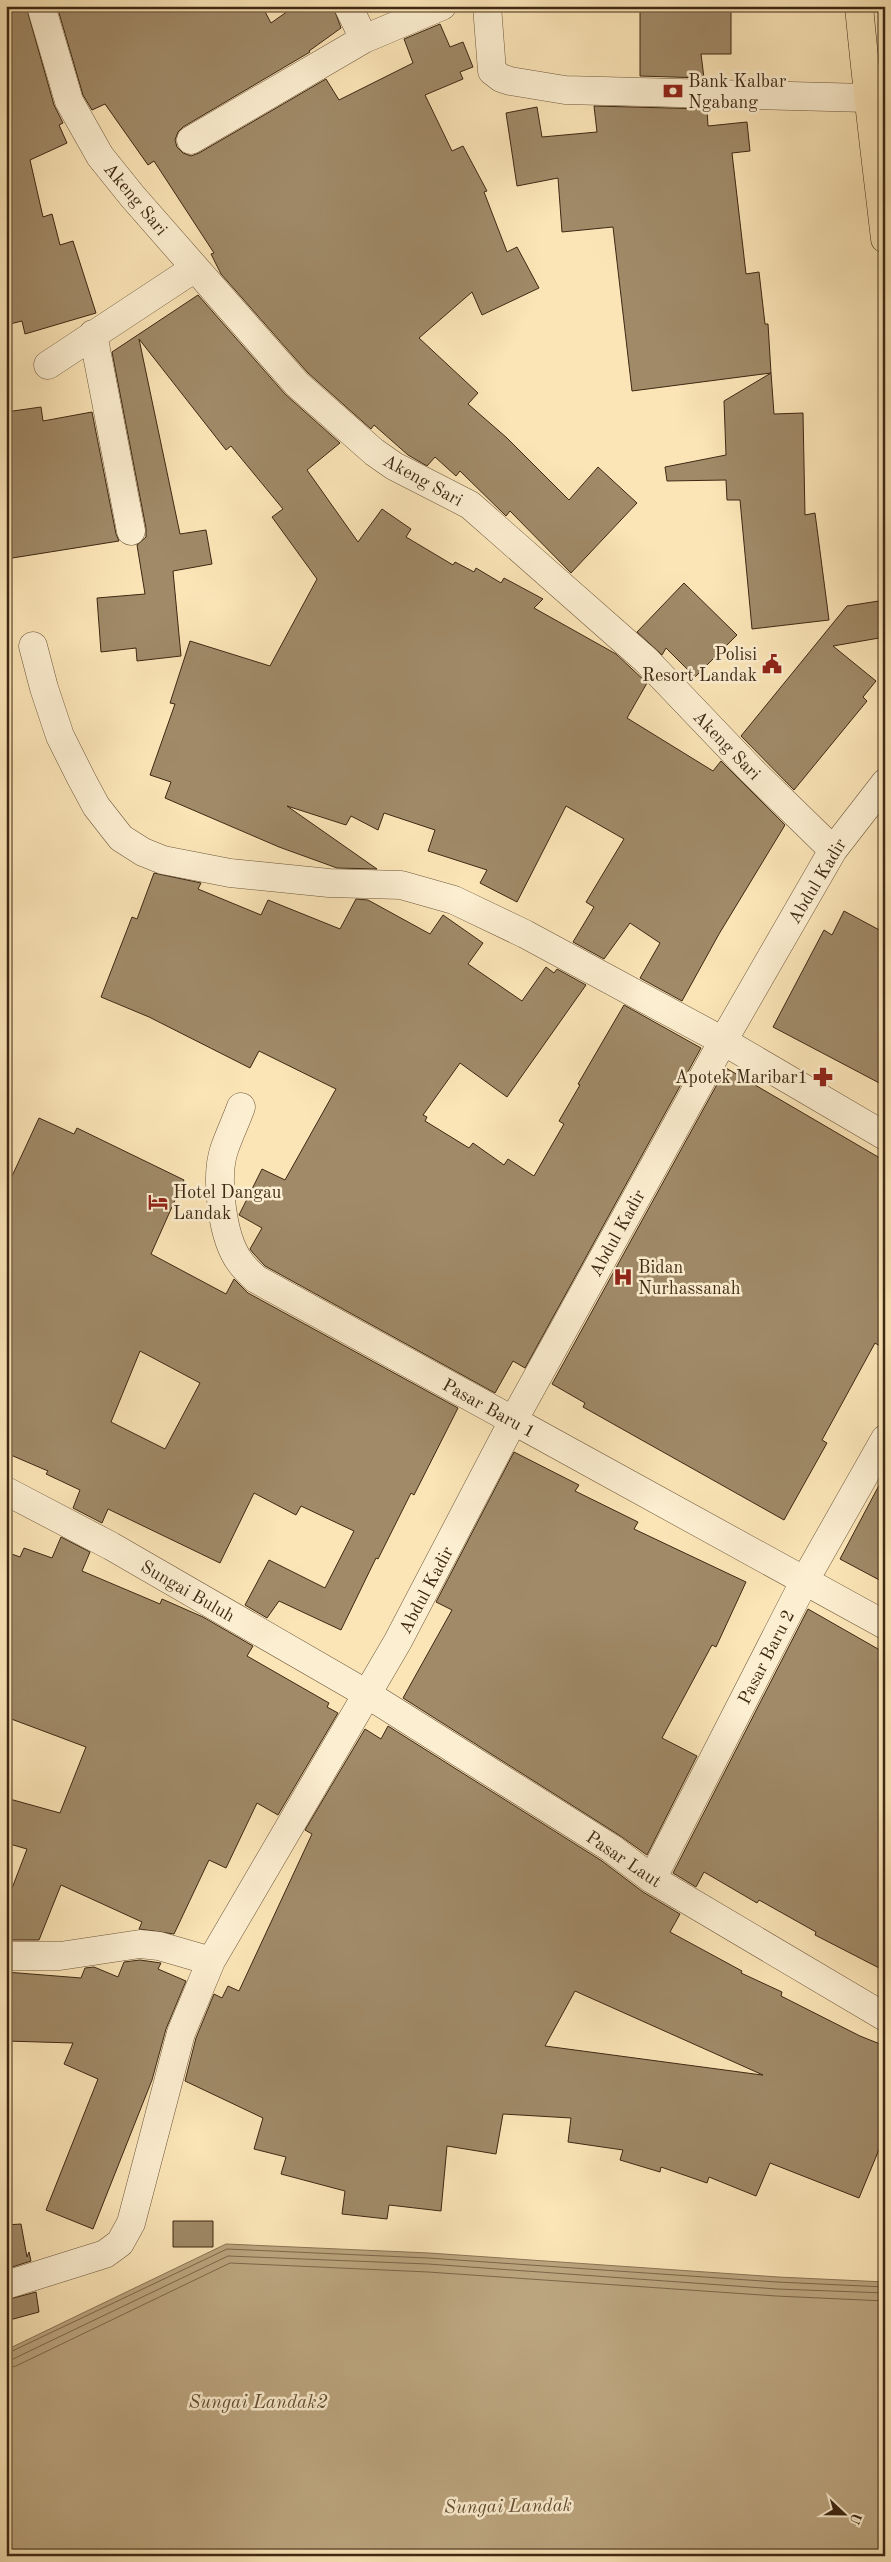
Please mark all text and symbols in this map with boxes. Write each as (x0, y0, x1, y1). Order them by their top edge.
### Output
place label: Bank Kalbar Ngabang (688, 73, 787, 112)
bank icon: Bank Kalbar Ngabang (662, 80, 684, 102)
street label: Akeng Sari (100, 160, 171, 239)
street label: Akeng Sari (380, 452, 466, 510)
place label: Polisi Resort Landak (642, 646, 757, 685)
public building icon: Polisi Resort Landak (761, 653, 783, 675)
street label: Akeng Sari (689, 708, 763, 784)
street label: Abdul Kadir (785, 835, 851, 927)
pharmacy icon: Apotek Maribar1 (812, 1066, 834, 1088)
place label: Apotek Maribar1 (675, 1069, 808, 1087)
place label: Hotel Dangau Landak (173, 1184, 282, 1223)
street label: Abdul Kadir (587, 1187, 649, 1280)
hotel icon: Hotel Dangau Landak (147, 1191, 169, 1213)
place label: Bidan Nurhassanah (638, 1259, 741, 1298)
hospital icon: Bidan Nurhassanah (612, 1266, 634, 1288)
street label: Pasar Baru 1 (439, 1376, 538, 1442)
street label: Abdul Kadir (396, 1543, 458, 1637)
street label: Sungai Buluh (137, 1558, 238, 1626)
street label: Pasar Baru 2 (735, 1607, 798, 1708)
street label: Pasar Laut (583, 1828, 664, 1891)
water label: Sungai Landak2 (188, 2394, 328, 2413)
north arrow (818, 2490, 868, 2540)
water label: Sungai Landak (444, 2497, 572, 2518)
text: U (847, 2511, 864, 2526)

